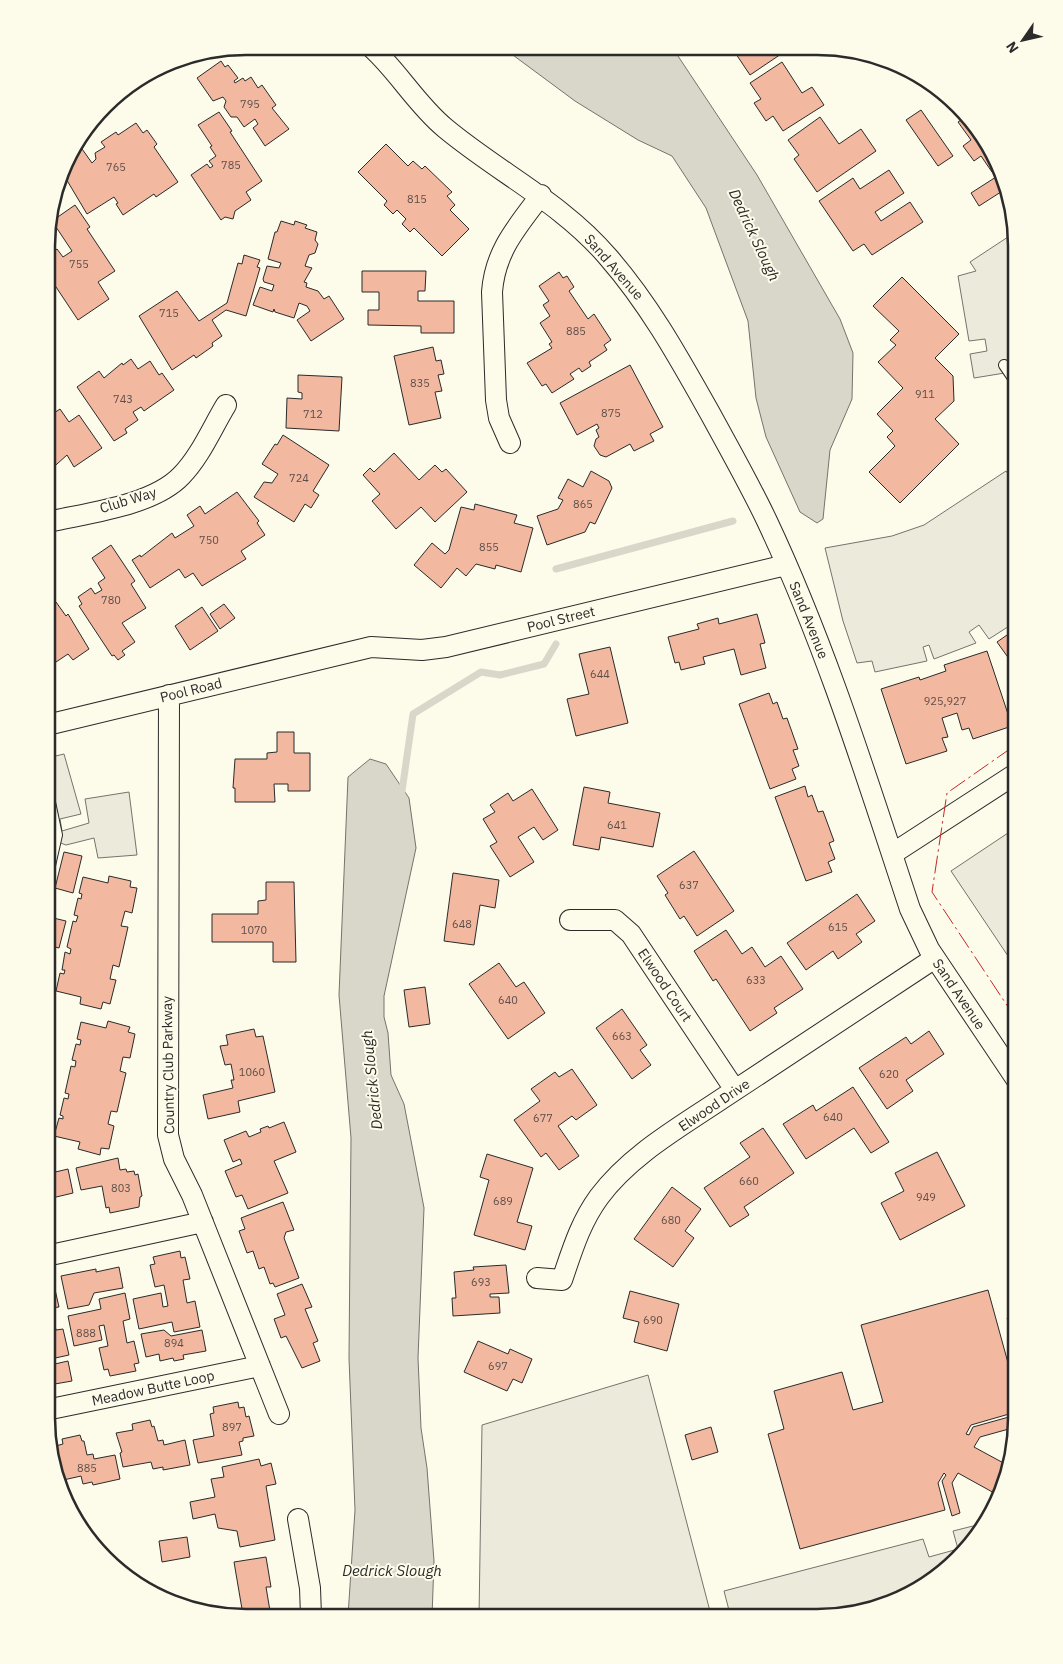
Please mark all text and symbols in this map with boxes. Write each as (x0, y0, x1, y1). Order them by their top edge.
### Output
north arrow (998, 15, 1048, 65)
text: N (1002, 38, 1023, 57)
house number: 795 (240, 97, 260, 111)
house number: 785 (221, 158, 241, 172)
house number: 765 (106, 160, 126, 174)
water label: Dedrick Slough (725, 186, 784, 284)
house number: 815 (407, 192, 427, 206)
street label: Sand Avenue (580, 230, 648, 304)
house number: 755 (69, 257, 89, 271)
house number: 715 (159, 306, 179, 320)
house number: 885 (566, 324, 586, 338)
house number: 835 (410, 376, 430, 390)
house number: 911 (915, 387, 935, 401)
house number: 743 (113, 392, 133, 406)
house number: 875 (601, 406, 621, 420)
house number: 712 (303, 407, 323, 421)
house number: 724 (289, 471, 309, 485)
street label: Club Way (97, 483, 159, 517)
house number: 865 (573, 497, 593, 511)
house number: 750 (199, 533, 219, 547)
house number: 855 (479, 540, 499, 554)
street label: Sand Avenue (785, 579, 833, 662)
house number: 780 (101, 593, 121, 607)
street label: Pool Street (525, 602, 597, 636)
house number: 644 (590, 667, 610, 681)
street label: Pool Road (158, 674, 224, 706)
house number: 925,927 (924, 694, 966, 708)
house number: 641 (607, 818, 627, 832)
house number: 637 (679, 878, 699, 892)
house number: 648 (452, 917, 472, 931)
house number: 615 (828, 920, 848, 934)
house number: 1070 (241, 923, 267, 937)
street label: Elwood Court (634, 945, 696, 1025)
street label: Sand Avenue (929, 955, 989, 1033)
house number: 633 (746, 973, 766, 987)
house number: 640 (498, 993, 518, 1007)
street label: Country Club Parkway (158, 996, 178, 1134)
house number: 663 (612, 1029, 632, 1043)
water label: Dedrick Slough (357, 1030, 386, 1131)
house number: 1060 (239, 1065, 265, 1079)
house number: 620 (879, 1067, 899, 1081)
street label: Elwood Drive (675, 1074, 753, 1135)
house number: 640 (823, 1110, 843, 1124)
house number: 677 (533, 1111, 553, 1125)
house number: 660 (739, 1174, 759, 1188)
house number: 803 (111, 1181, 131, 1195)
house number: 949 (916, 1190, 936, 1204)
house number: 689 (493, 1194, 513, 1208)
house number: 680 (661, 1213, 681, 1227)
house number: 693 (471, 1275, 491, 1289)
house number: 690 (643, 1313, 663, 1327)
house number: 888 (76, 1326, 96, 1340)
house number: 894 (164, 1336, 184, 1350)
house number: 697 (488, 1359, 508, 1373)
street label: Meadow Butte Loop (90, 1366, 216, 1410)
house number: 897 (222, 1420, 242, 1434)
house number: 885 (77, 1461, 97, 1475)
water label: Dedrick Slough (342, 1561, 442, 1580)

